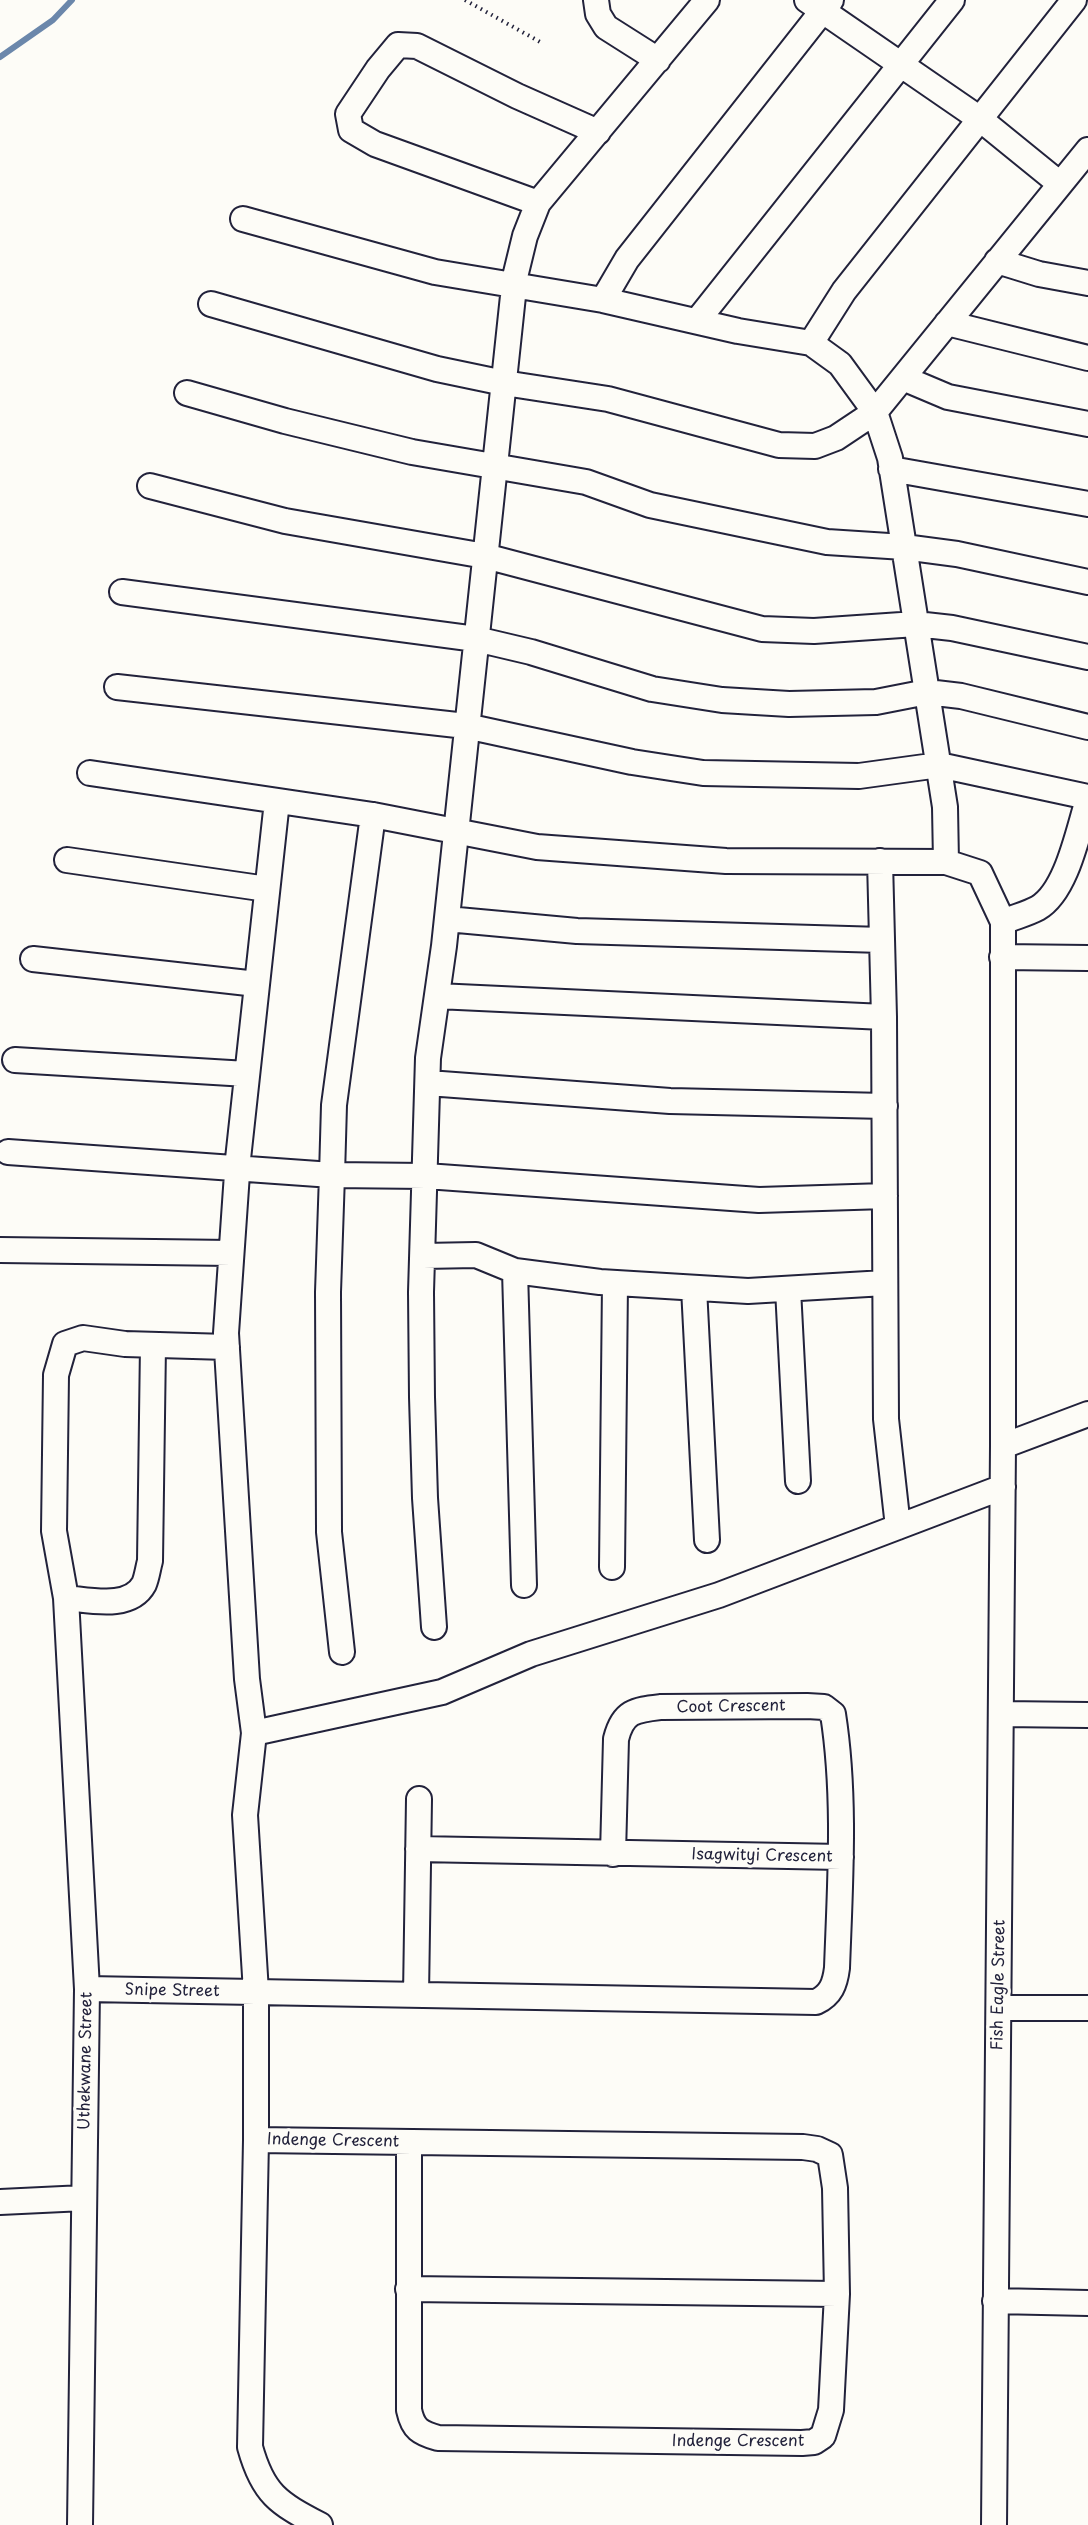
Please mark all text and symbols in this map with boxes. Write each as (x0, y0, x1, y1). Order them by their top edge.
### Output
street label: Coot Crescent (676, 1696, 786, 1718)
street label: Isagwityi Crescent (691, 1845, 833, 1867)
street label: Fish Eagle Street (988, 1919, 1010, 2051)
street label: Snipe Street (124, 1981, 220, 2001)
street label: Uthekwane Street (75, 1992, 97, 2130)
street label: Indenge Crescent (267, 2130, 399, 2152)
street label: Indenge Crescent (672, 2432, 804, 2452)

